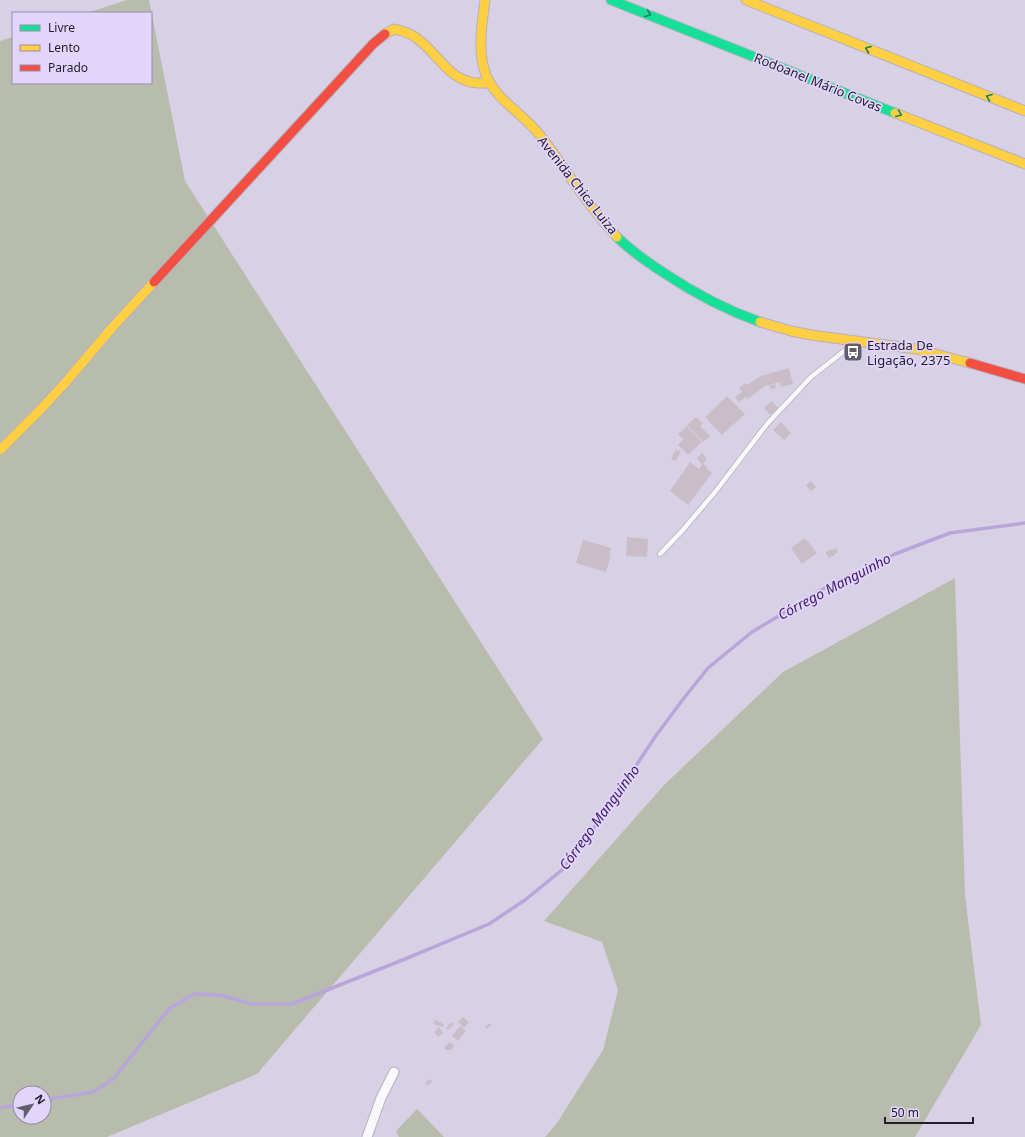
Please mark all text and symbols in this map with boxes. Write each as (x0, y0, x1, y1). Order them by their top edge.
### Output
one-way arrow (644, 10, 651, 18)
legend (12, 12, 152, 84)
text: Livre (48, 19, 75, 36)
text: Lento (48, 39, 80, 56)
one-way arrow (865, 45, 872, 53)
street label: Rodoanel Mário Covas (751, 48, 885, 116)
text: Parado (48, 59, 88, 76)
one-way arrow (985, 93, 992, 101)
one-way arrow (895, 109, 902, 117)
street label: Avenida Chica Luiza (534, 132, 622, 238)
place label: Estrada De Ligação, 2375 (867, 336, 950, 369)
bus stop icon: Estrada De Ligação, 2375 (842, 341, 864, 363)
water label: Córrego Manguinho (774, 548, 894, 624)
water label: Córrego Manguinho (554, 761, 644, 873)
north arrow (12, 1085, 52, 1125)
text: N (32, 1091, 49, 1107)
scale bar (885, 1099, 973, 1125)
text: 50 m (891, 1104, 919, 1121)

